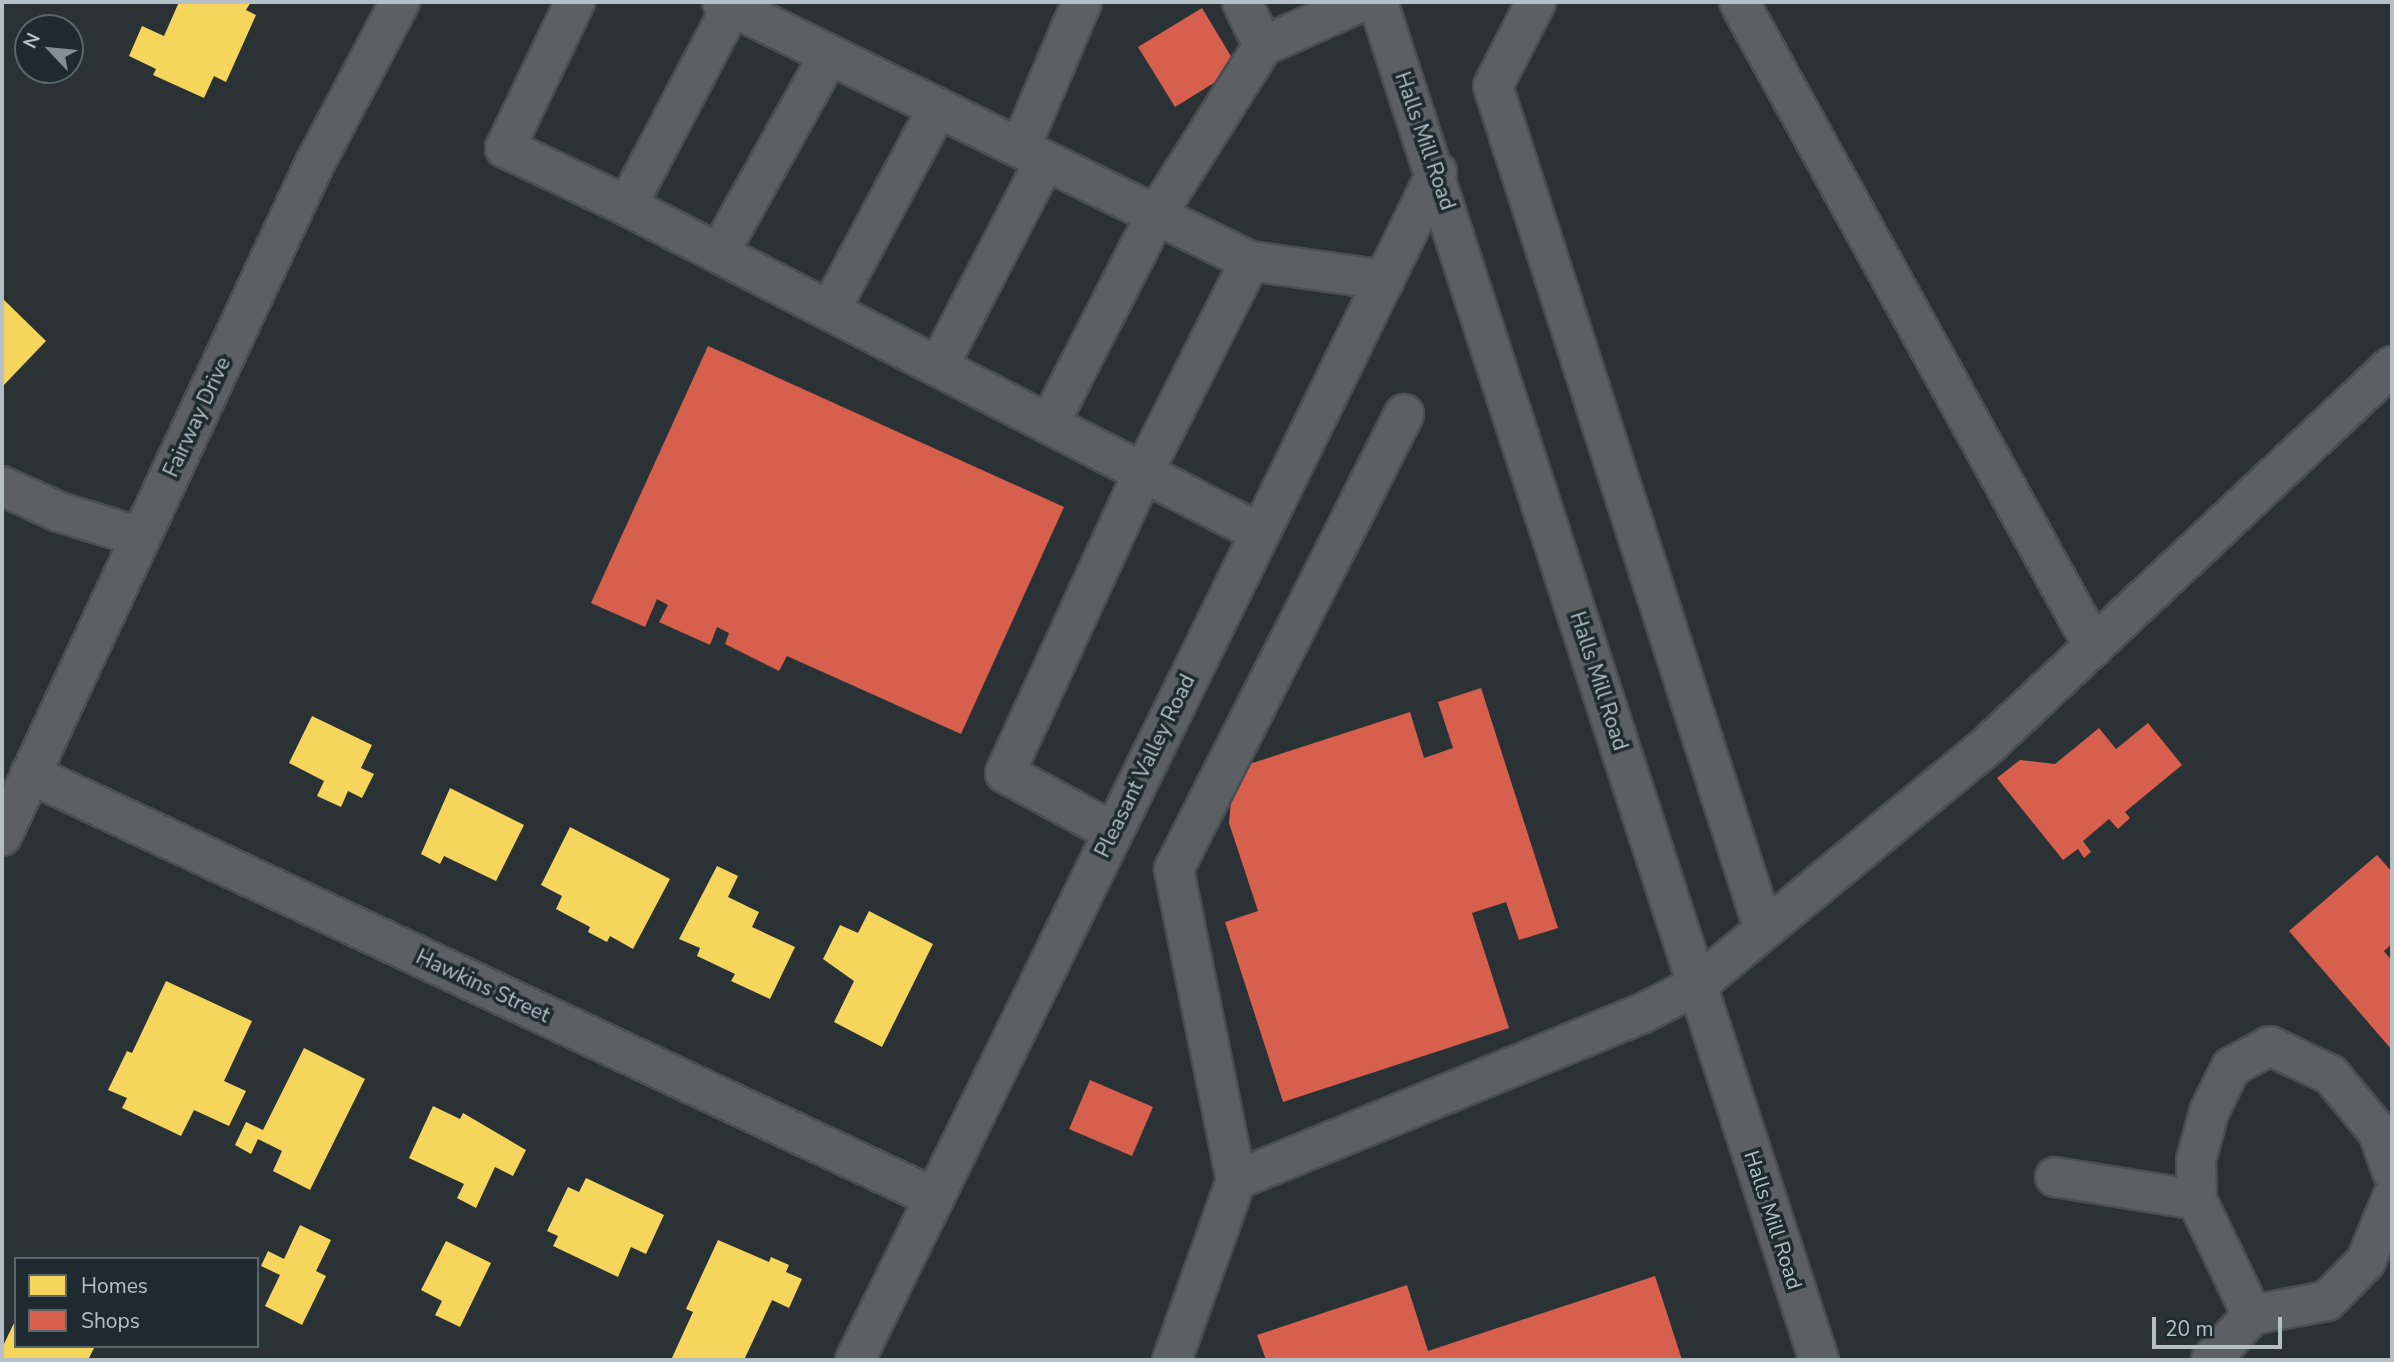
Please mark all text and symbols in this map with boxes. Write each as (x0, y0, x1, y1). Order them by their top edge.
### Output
north arrow (14, 14, 84, 84)
text: N (17, 29, 47, 53)
street label: Halls Mill Road (1390, 69, 1460, 213)
street label: Fairway Drive (158, 353, 236, 481)
street label: Halls Mill Road (1565, 608, 1633, 754)
street label: Pleasant Valley Road (1090, 670, 1200, 862)
street label: Hawkins Street (412, 944, 554, 1028)
street label: Halls Mill Road (1739, 1147, 1807, 1293)
legend (14, 1257, 259, 1348)
text: Homes (81, 1272, 148, 1300)
scale bar (2156, 1302, 2286, 1346)
text: Shops (81, 1307, 140, 1335)
text: 20 m (2165, 1315, 2214, 1343)

